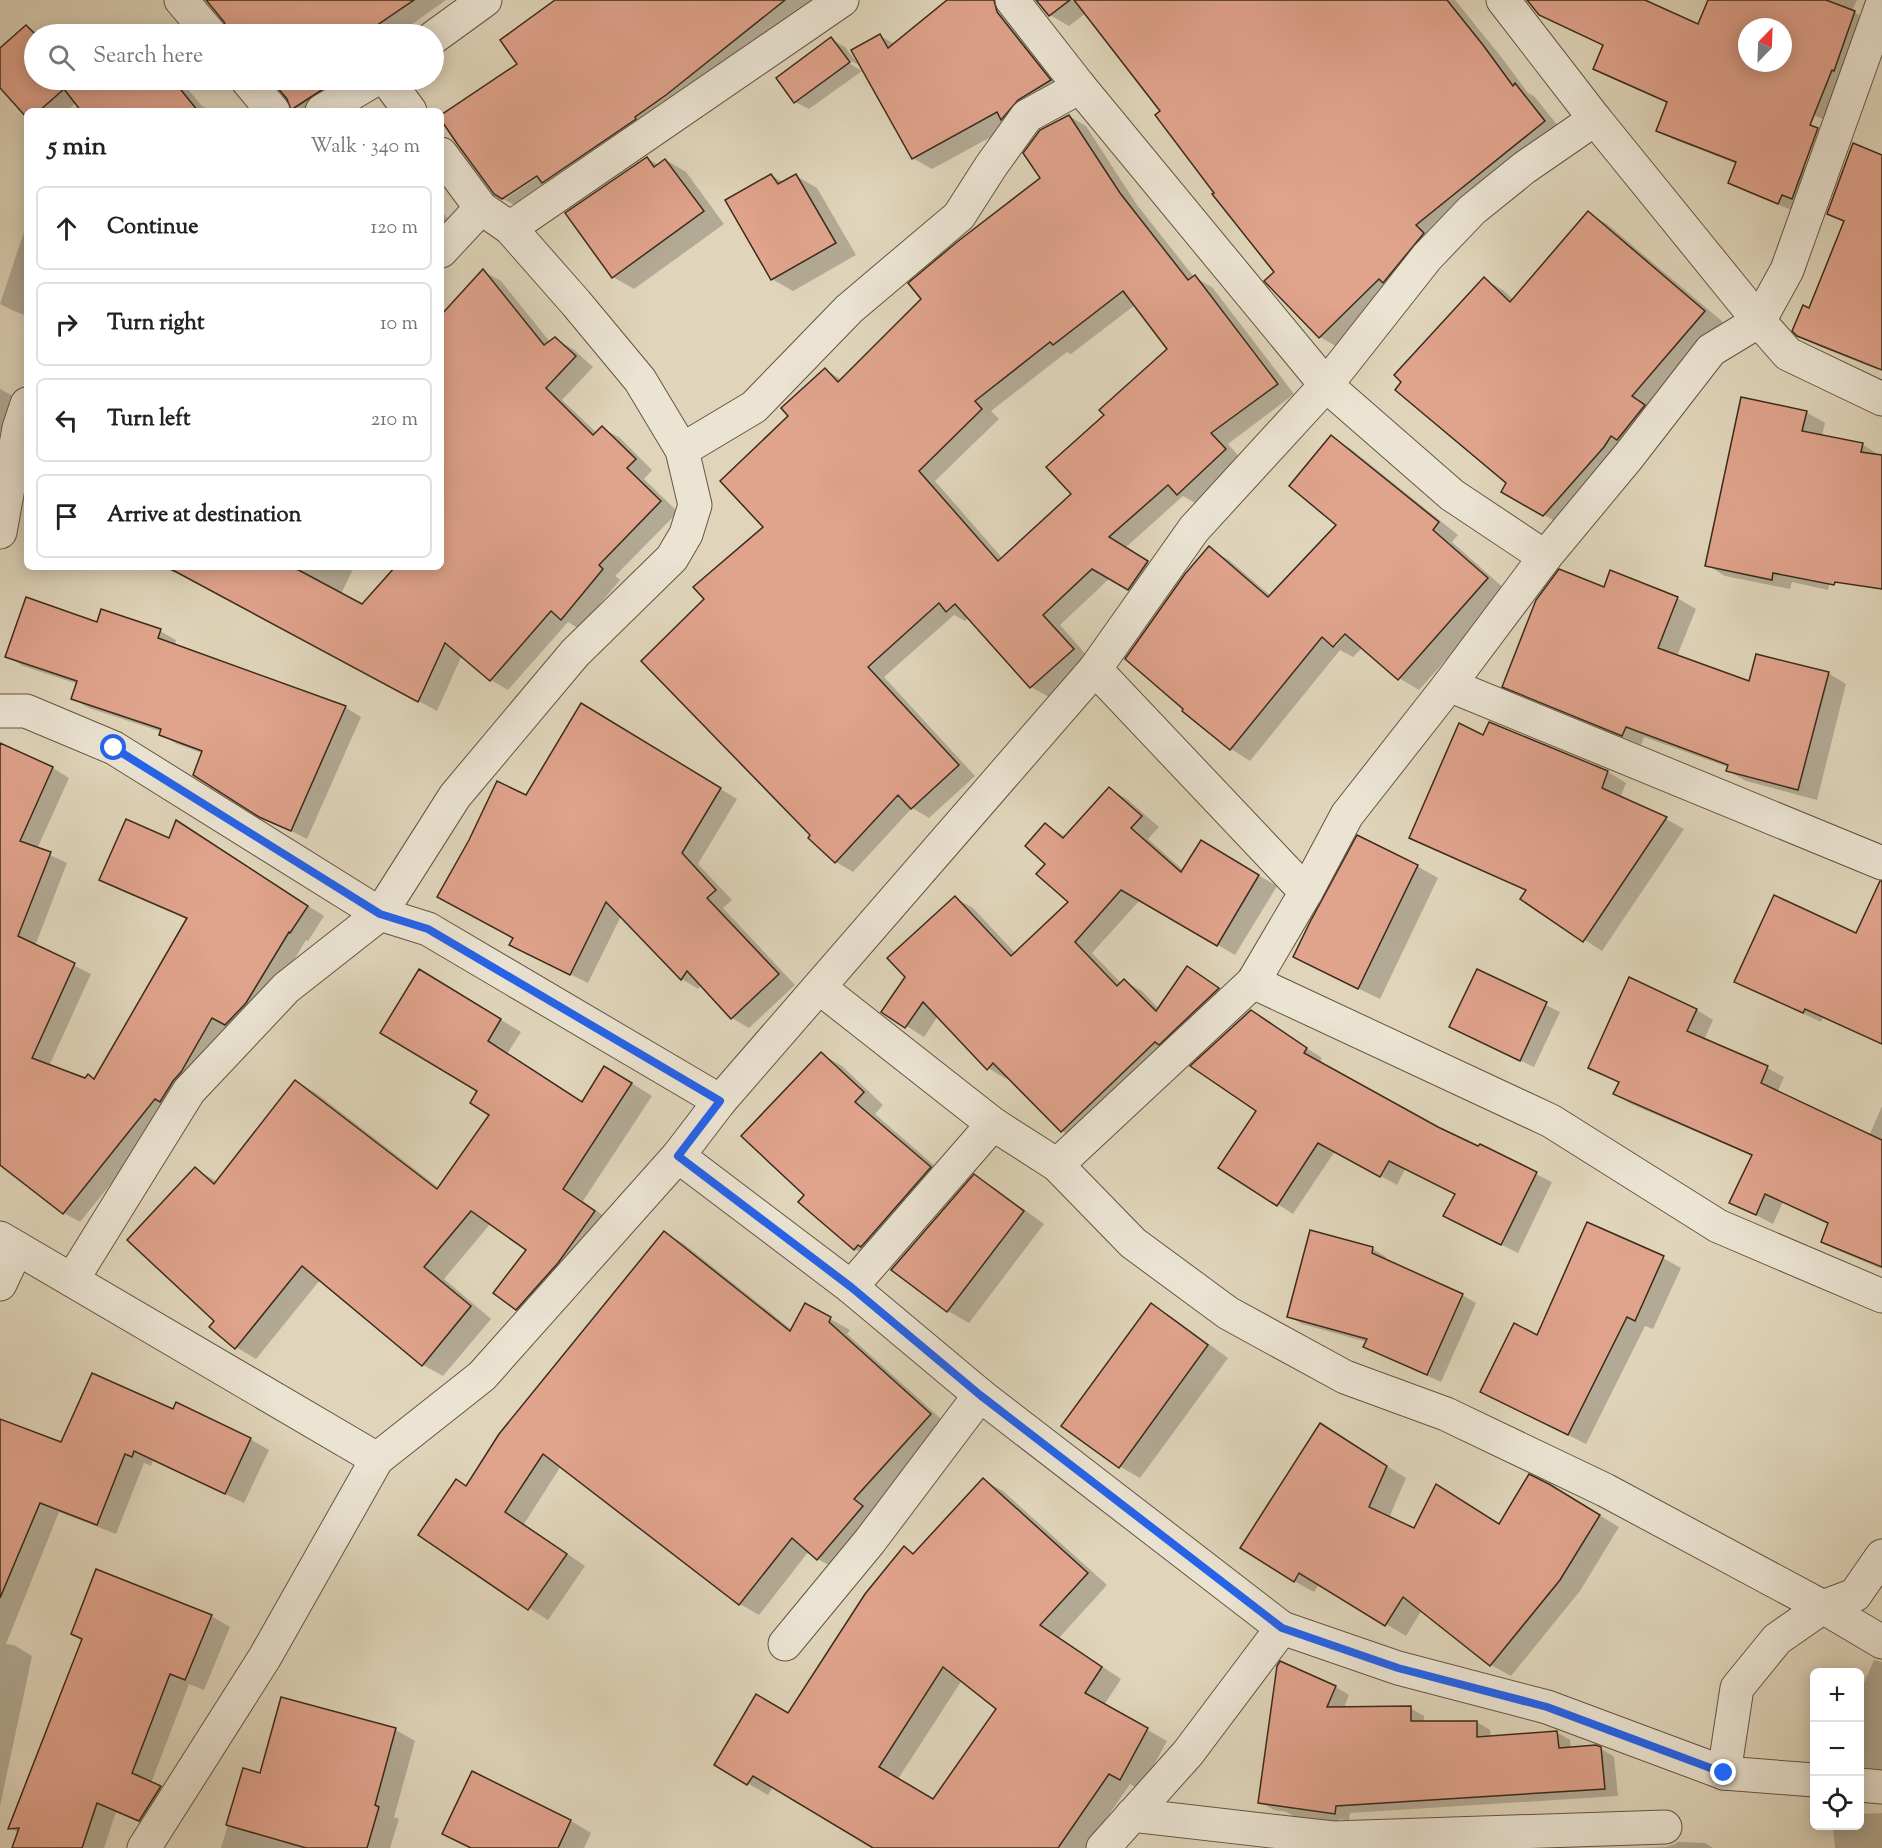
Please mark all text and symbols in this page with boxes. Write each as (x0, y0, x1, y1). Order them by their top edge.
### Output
north arrow (1738, 18, 1792, 72)
search box (24, 24, 444, 90)
icon: search (45, 41, 78, 74)
text: Search here (93, 41, 203, 73)
text: 5 min (48, 129, 107, 166)
text: Walk · 340 m (310, 133, 420, 162)
icon: ahead (50, 212, 83, 245)
text: Continue (107, 212, 198, 244)
text: 120 m (370, 214, 418, 243)
icon: right (50, 308, 83, 341)
text: Turn right (107, 308, 204, 340)
text: 10 m (380, 310, 418, 339)
icon: left (50, 404, 83, 437)
text: Turn left (107, 404, 190, 436)
text: 210 m (371, 406, 418, 435)
icon: arrive (50, 500, 83, 533)
text: Arrive at destination (107, 500, 302, 532)
route start (100, 734, 126, 760)
map controls (1810, 1668, 1864, 1830)
button: + (1810, 1668, 1864, 1722)
button: − (1810, 1722, 1864, 1776)
route end (1710, 1759, 1736, 1785)
button: locate (1810, 1776, 1864, 1830)

